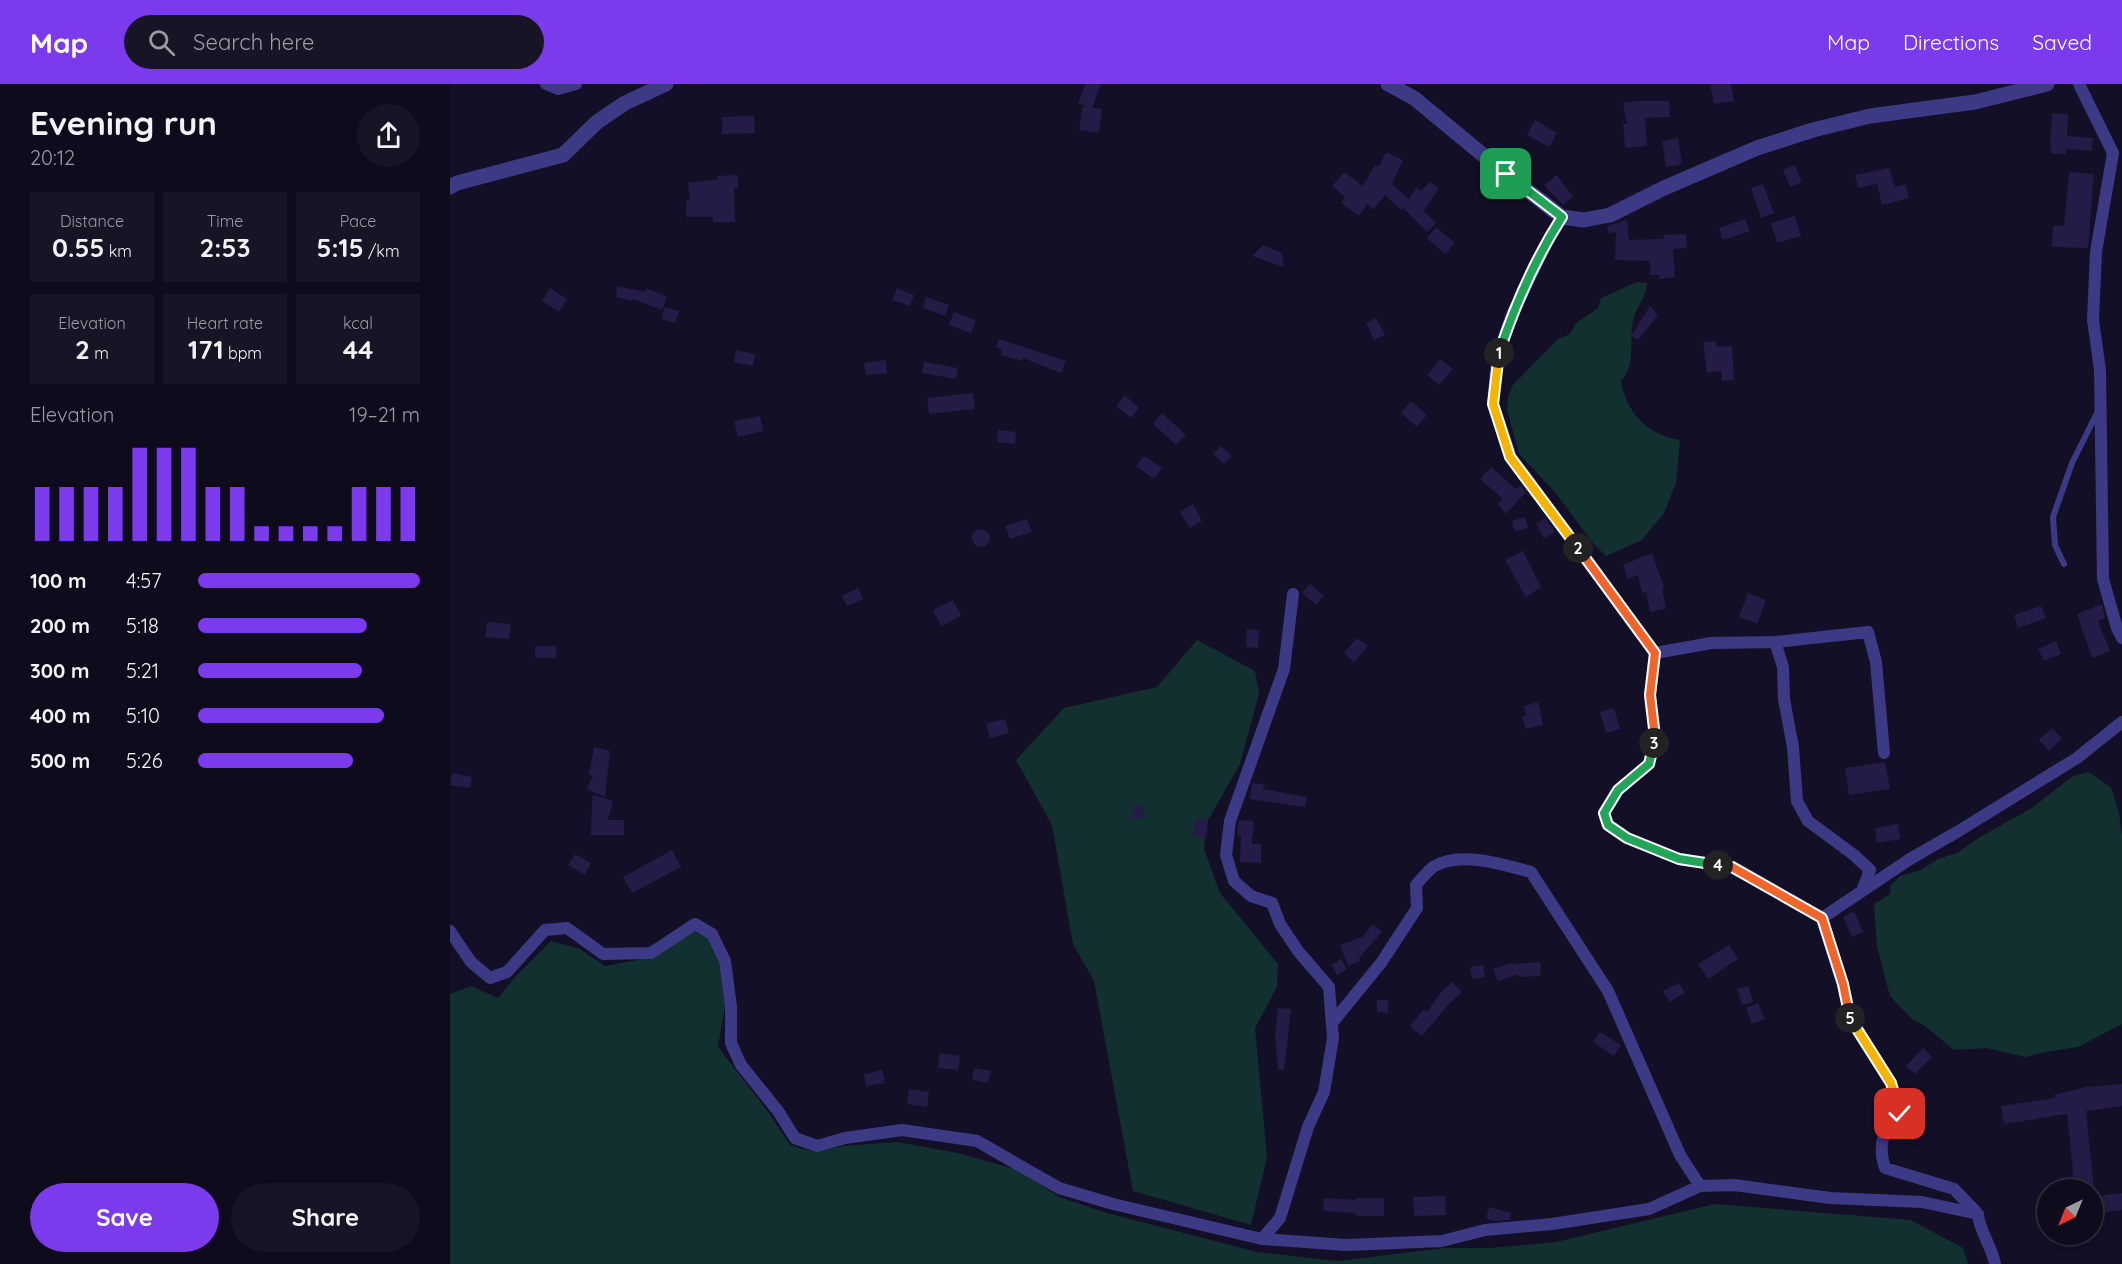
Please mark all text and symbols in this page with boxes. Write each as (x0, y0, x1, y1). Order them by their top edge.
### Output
search box (124, 15, 544, 69)
text: Map (30, 25, 88, 60)
icon: search (145, 26, 178, 59)
text: Search here (193, 28, 315, 56)
text: Map (1827, 29, 1870, 55)
text: Directions (1903, 29, 1999, 55)
text: Saved (2032, 29, 2092, 55)
text: Evening run (30, 102, 217, 143)
button: share (357, 104, 420, 167)
text: 20:12 (30, 145, 75, 170)
pin (1480, 148, 1531, 199)
icon: arrive (1489, 157, 1522, 190)
text: Distance (60, 211, 124, 231)
text: Time (207, 211, 243, 231)
text: Pace (340, 211, 376, 231)
text: 0.55 (52, 231, 104, 264)
text: 2:53 (200, 231, 250, 264)
text: 5:15 (316, 231, 364, 264)
text: km (104, 241, 132, 261)
text: /km (364, 241, 400, 261)
text: Elevation (58, 313, 126, 333)
text: Heart rate (187, 313, 263, 333)
text: kcal (343, 313, 373, 333)
text: 2 (75, 333, 90, 366)
text: 171 (188, 333, 224, 366)
text: 44 (343, 333, 373, 366)
pin: 1 (1484, 338, 1514, 368)
text: m (90, 343, 109, 363)
text: bpm (224, 343, 262, 363)
text: 1 (1496, 343, 1502, 363)
text: Elevation (30, 402, 114, 427)
text: 19–21 m (349, 402, 420, 427)
pin: 2 (1563, 533, 1593, 563)
text: 2 (1573, 538, 1583, 558)
text: 100 m (30, 568, 86, 593)
text: 4:57 (126, 568, 161, 593)
text: 200 m (30, 613, 90, 638)
text: 5:18 (126, 613, 159, 638)
text: 300 m (30, 658, 89, 683)
text: 5:21 (126, 658, 159, 683)
text: 400 m (30, 703, 90, 728)
text: 5:10 (126, 703, 160, 728)
pin: 3 (1639, 728, 1669, 758)
text: 3 (1650, 733, 1658, 753)
text: 500 m (30, 748, 90, 773)
text: 5:26 (126, 748, 162, 773)
pin: 4 (1703, 850, 1733, 880)
text: 4 (1713, 855, 1723, 875)
pin: 5 (1835, 1003, 1865, 1033)
text: 5 (1845, 1008, 1855, 1028)
pin (1874, 1088, 1925, 1139)
icon: check (1883, 1097, 1916, 1130)
north arrow (2037, 1179, 2103, 1245)
map controls (2037, 1179, 2103, 1245)
button: Save (30, 1183, 219, 1252)
button: Share (231, 1183, 420, 1252)

